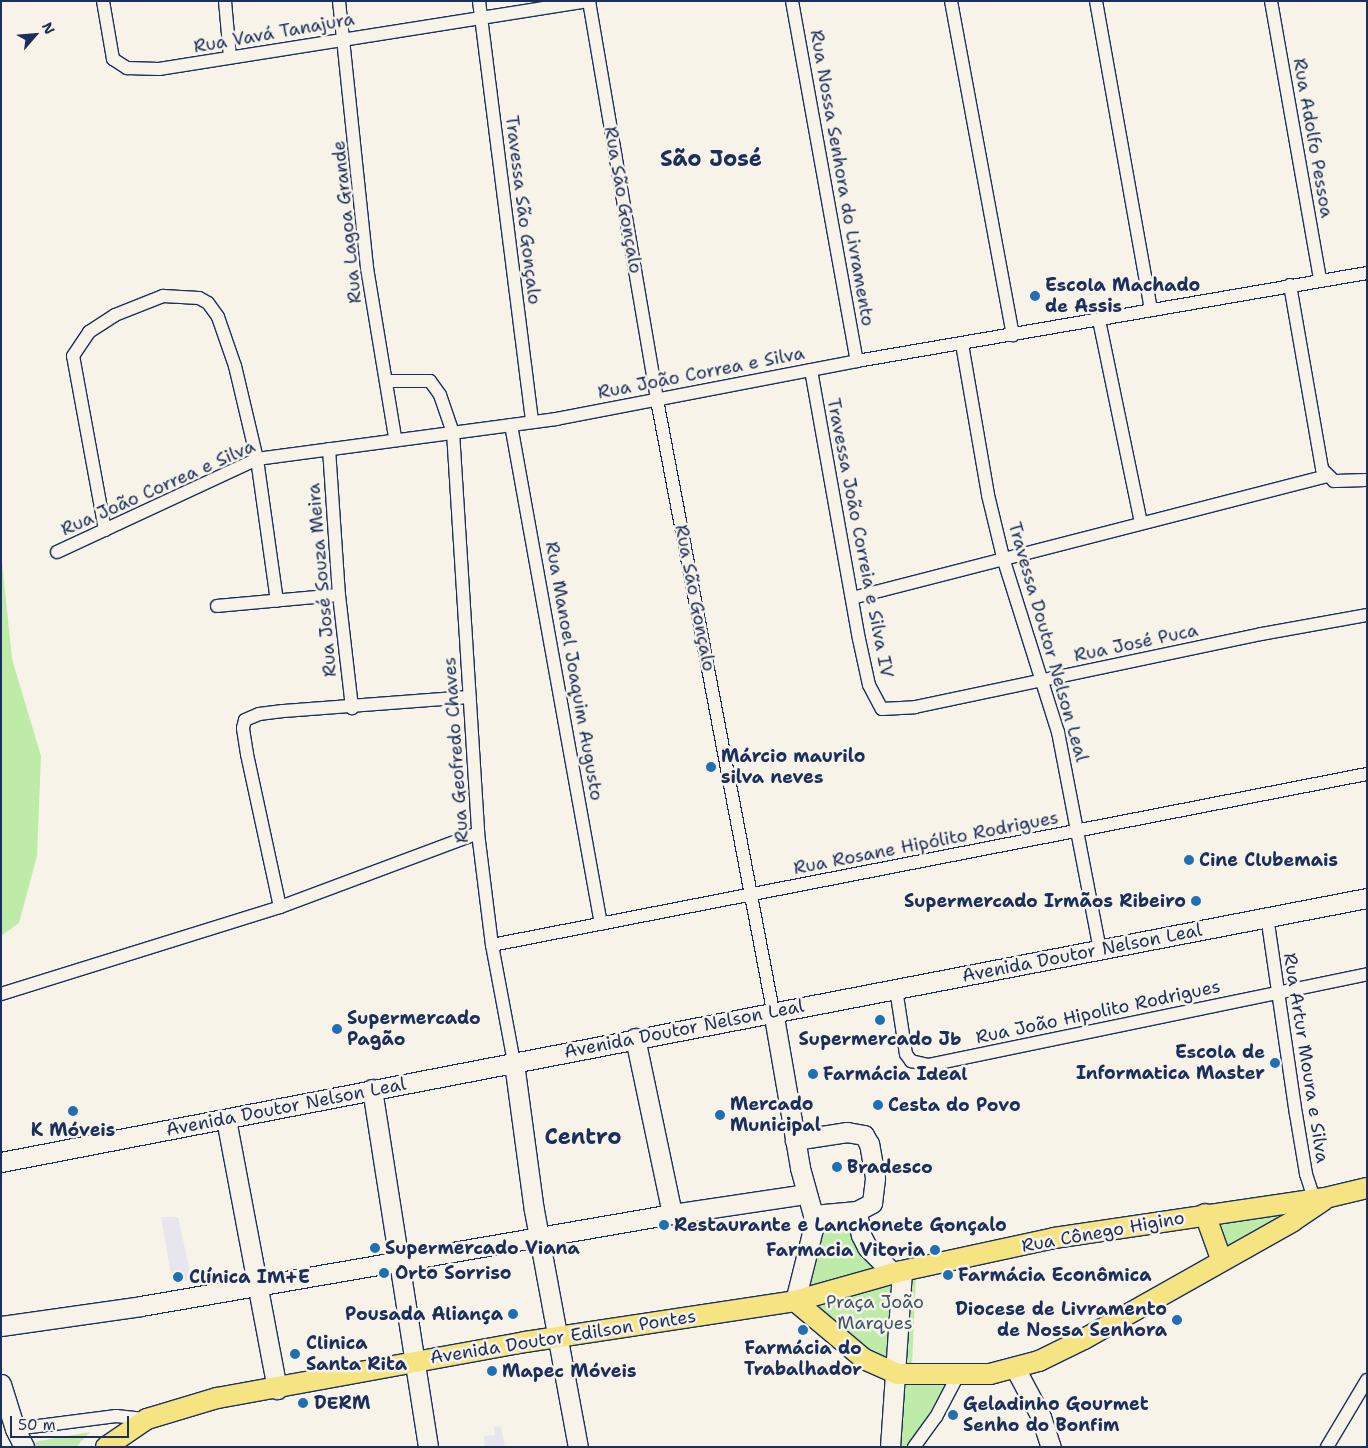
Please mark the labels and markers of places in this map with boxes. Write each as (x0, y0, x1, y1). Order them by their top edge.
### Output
place label: Escola Machado de Assis (1045, 275, 1200, 318)
marker: Escola Machado de Assis (1029, 290, 1041, 302)
place label: Márcio maurilo silva neves (721, 746, 865, 789)
marker: Márcio maurilo silva neves (705, 761, 717, 773)
place label: Cine Clubemais (1199, 849, 1338, 871)
marker: Cine Clubemais (1183, 854, 1195, 866)
place label: Supermercado Irmãos Ribeiro (904, 890, 1186, 912)
marker: Supermercado Irmãos Ribeiro (1190, 895, 1202, 907)
place label: Supermercado Pagão (347, 1008, 481, 1050)
marker: Supermercado Jb (874, 1014, 886, 1026)
marker: Supermercado Pagão (331, 1023, 343, 1035)
place label: Supermercado Jb (799, 1028, 961, 1050)
place label: Escola de Informatica Master (1076, 1042, 1265, 1084)
marker: Escola de Informatica Master (1269, 1057, 1281, 1069)
place label: Farmácia Ideal (823, 1063, 967, 1085)
marker: Farmácia Ideal (807, 1068, 819, 1080)
place label: Mercado Municipal (730, 1094, 821, 1136)
place label: Cesta do Povo (888, 1094, 1021, 1116)
marker: Cesta do Povo (872, 1099, 884, 1111)
marker: K Móveis (67, 1105, 79, 1117)
marker: Mercado Municipal (714, 1109, 726, 1121)
place label: K Móveis (31, 1119, 115, 1141)
place label: Bradesco (847, 1156, 933, 1178)
marker: Bradesco (831, 1161, 843, 1173)
place label: Restaurante e Lanchonete Gonçalo (674, 1214, 1007, 1236)
marker: Restaurante e Lanchonete Gonçalo (658, 1219, 670, 1231)
place label: Supermercado Viana (385, 1237, 580, 1259)
place label: Farmacia Vitoria (766, 1239, 925, 1261)
marker: Supermercado Viana (369, 1242, 381, 1254)
marker: Farmacia Vitoria (929, 1244, 941, 1256)
place label: Orto Sorriso (395, 1262, 512, 1284)
place label: Farmácia Econômica (958, 1264, 1151, 1286)
place label: Clínica IM+E (189, 1266, 310, 1288)
marker: Orto Sorriso (377, 1266, 391, 1280)
marker: Farmácia Econômica (942, 1269, 954, 1281)
marker: Clínica IM+E (171, 1270, 185, 1284)
place label: Diocese de Livramento de Nossa Senhora (955, 1299, 1167, 1342)
place label: Pousada Aliança (345, 1303, 503, 1325)
marker: Pousada Aliança (507, 1308, 519, 1320)
marker: Diocese de Livramento de Nossa Senhora (1171, 1314, 1183, 1326)
marker: Farmácia do Trabalhador (797, 1324, 809, 1336)
place label: Clinica Santa Rita (306, 1333, 407, 1376)
place label: Farmácia do Trabalhador (744, 1338, 862, 1380)
marker: Clinica Santa Rita (288, 1347, 302, 1361)
place label: Mapec Móveis (502, 1360, 636, 1382)
marker: Mapec Móveis (486, 1365, 498, 1377)
place label: DERM (314, 1392, 370, 1414)
place label: Geladinho Gourmet Senho do Bonfim (963, 1394, 1148, 1436)
marker: DERM (296, 1396, 310, 1410)
marker: Geladinho Gourmet Senho do Bonfim (947, 1409, 959, 1421)

